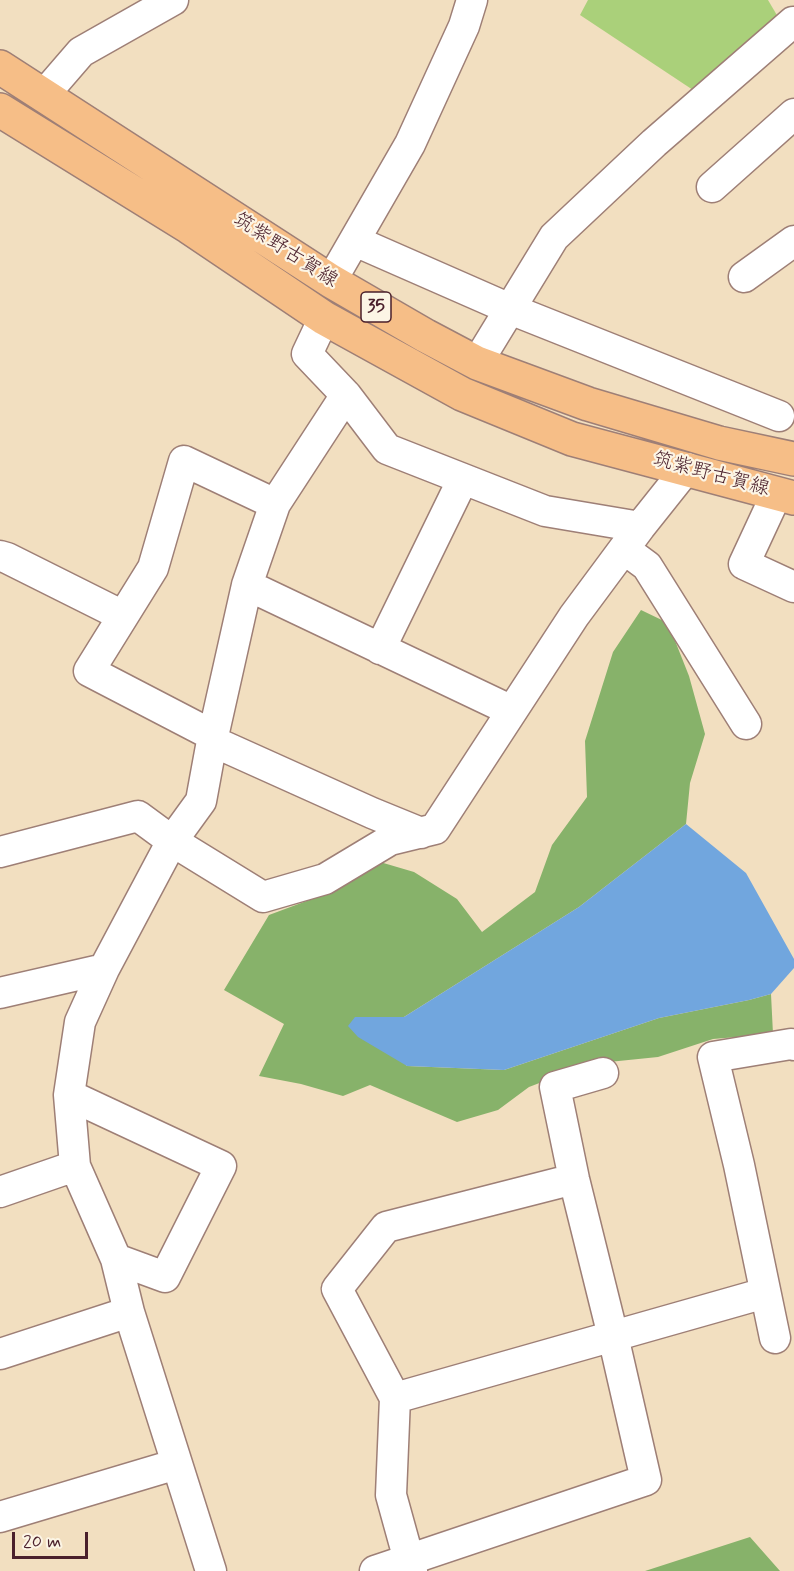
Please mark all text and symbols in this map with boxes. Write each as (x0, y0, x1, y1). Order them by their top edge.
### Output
street label: 筑紫野古賀線 (228, 208, 342, 294)
road number: 35 (361, 292, 391, 322)
street label: 筑紫野古賀線 (650, 448, 772, 502)
scale bar (15, 1520, 92, 1558)
text: 20 m (23, 1530, 61, 1554)

